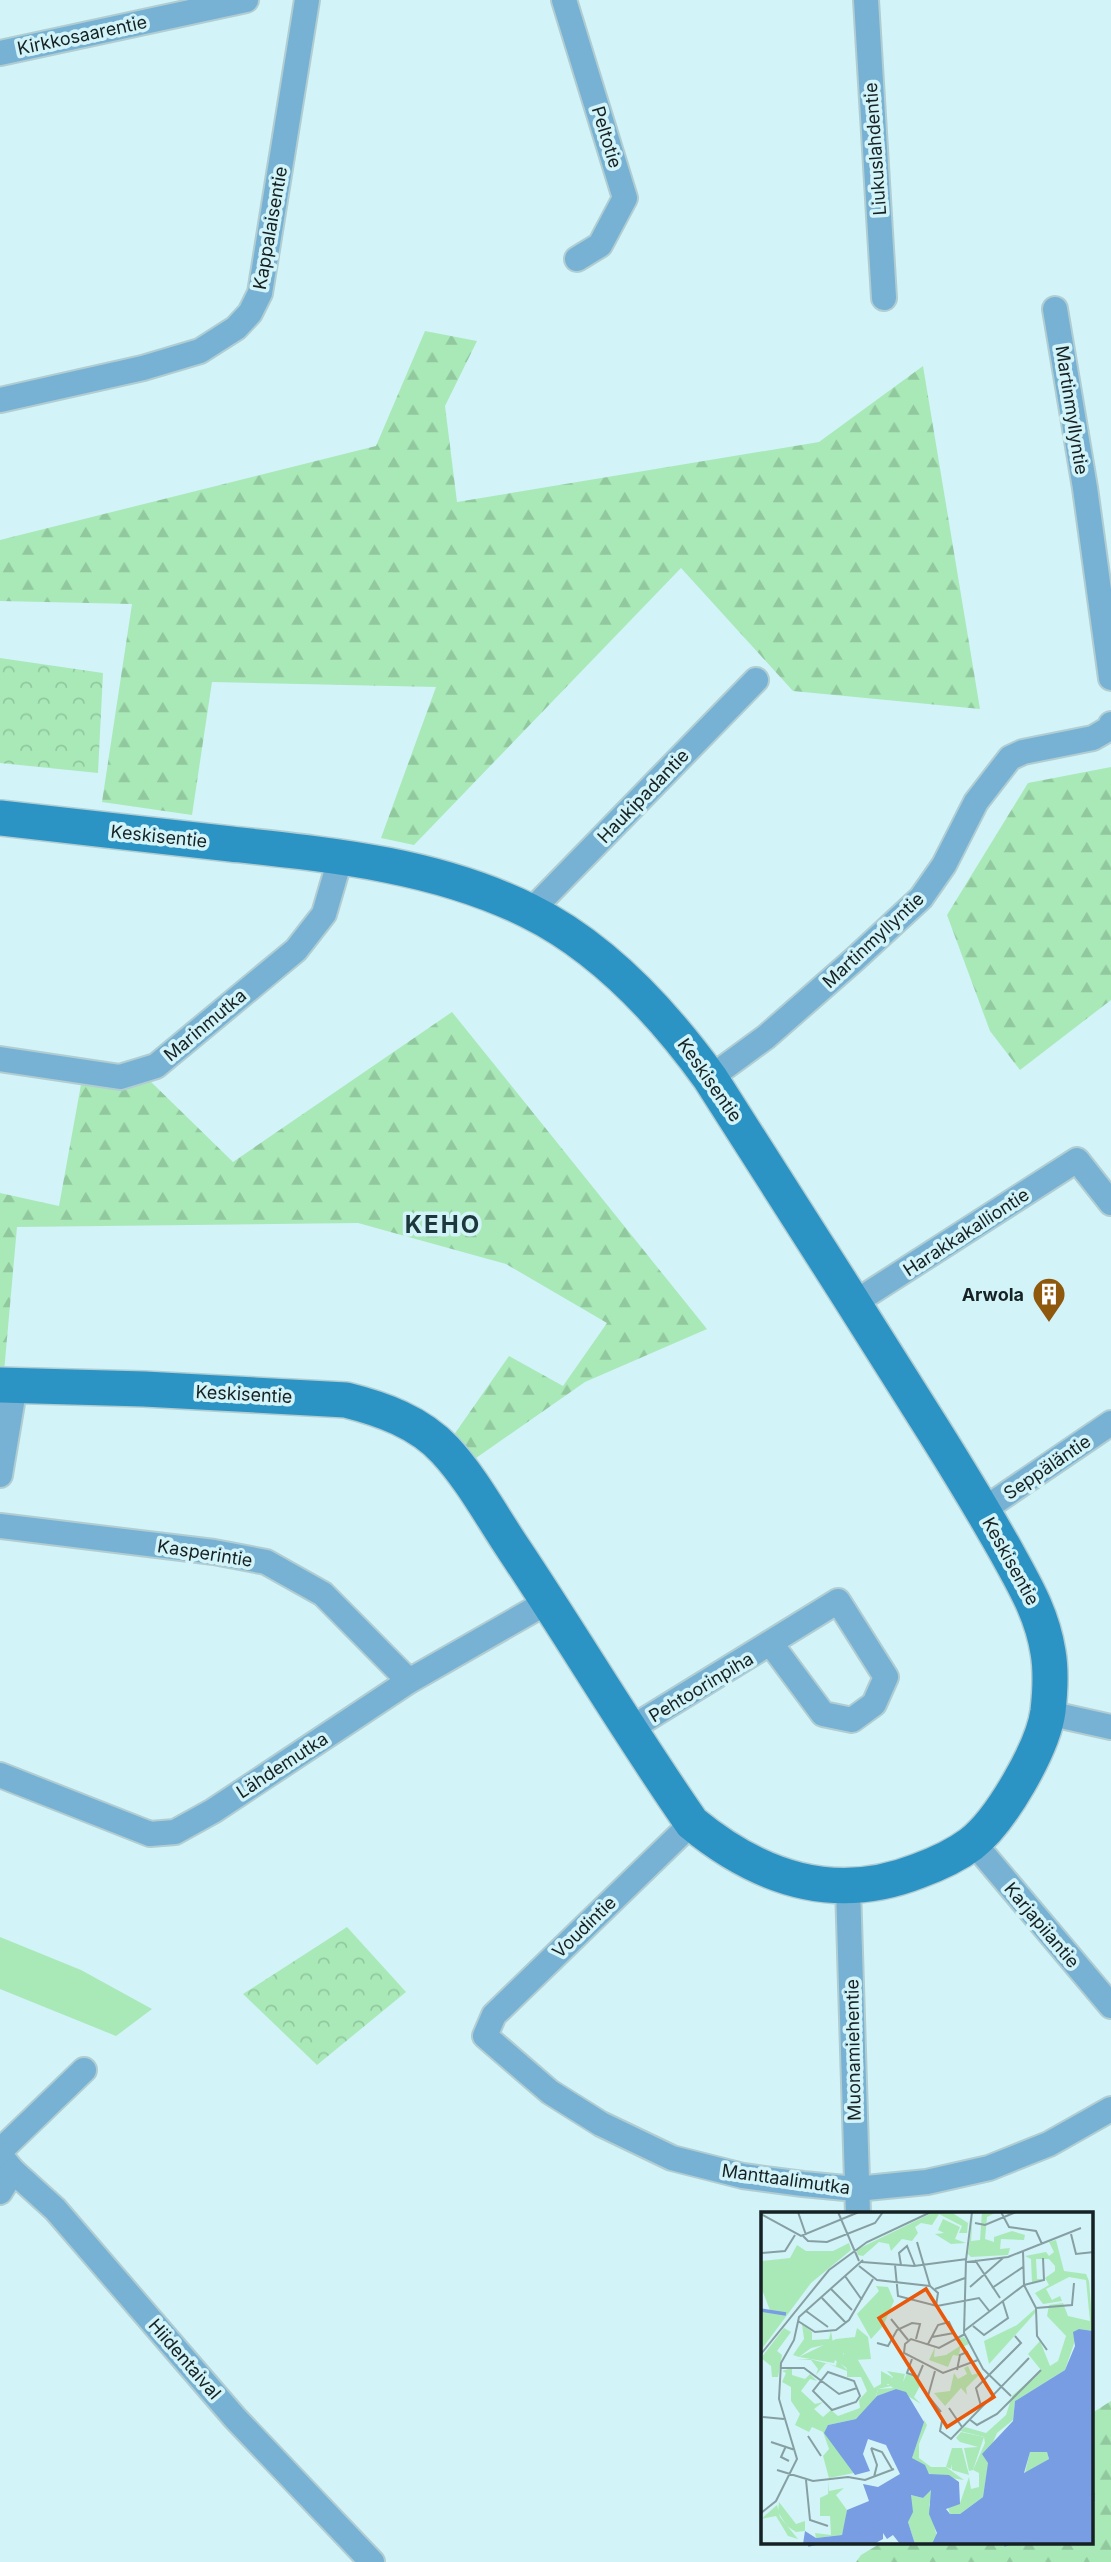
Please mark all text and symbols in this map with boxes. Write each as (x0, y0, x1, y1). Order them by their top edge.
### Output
street label: Kirkkosaarentie (15, 11, 149, 59)
street label: Liukuslahdentie (860, 82, 890, 216)
street label: Peltotie (588, 103, 626, 171)
street label: Kappalaisentie (249, 165, 291, 291)
street label: Martinmyllyntie (1051, 344, 1093, 476)
street label: Haukipadantie (593, 745, 693, 847)
street label: Keskisentie (110, 820, 208, 852)
street label: Martinmyllyntie (818, 888, 928, 992)
street label: Marinmutka (160, 985, 250, 1065)
street label: Keskisentie (674, 1034, 746, 1126)
street label: Harakkakalliontie (899, 1184, 1033, 1280)
district label: KEHO (405, 1210, 481, 1239)
building icon: Arwola (1030, 1275, 1068, 1324)
place label: Arwola (962, 1284, 1024, 1305)
street label: Keskisentie (195, 1381, 293, 1407)
street label: Seppäläntie (1000, 1430, 1094, 1504)
street label: Keskisentie (978, 1513, 1044, 1609)
street label: Kasperintie (156, 1535, 254, 1571)
street label: Pehtoorinpiha (645, 1648, 757, 1726)
street label: Lähdemutka (232, 1728, 332, 1802)
street label: Karjapiiantie (1000, 1878, 1084, 1972)
street label: Voudintie (548, 1892, 620, 1962)
street label: Muonamiehentie (841, 1979, 865, 2121)
street label: Manttaalimutka (720, 2160, 852, 2198)
inset map (761, 2212, 1094, 2544)
street label: Hiidentaival (145, 2315, 225, 2403)

